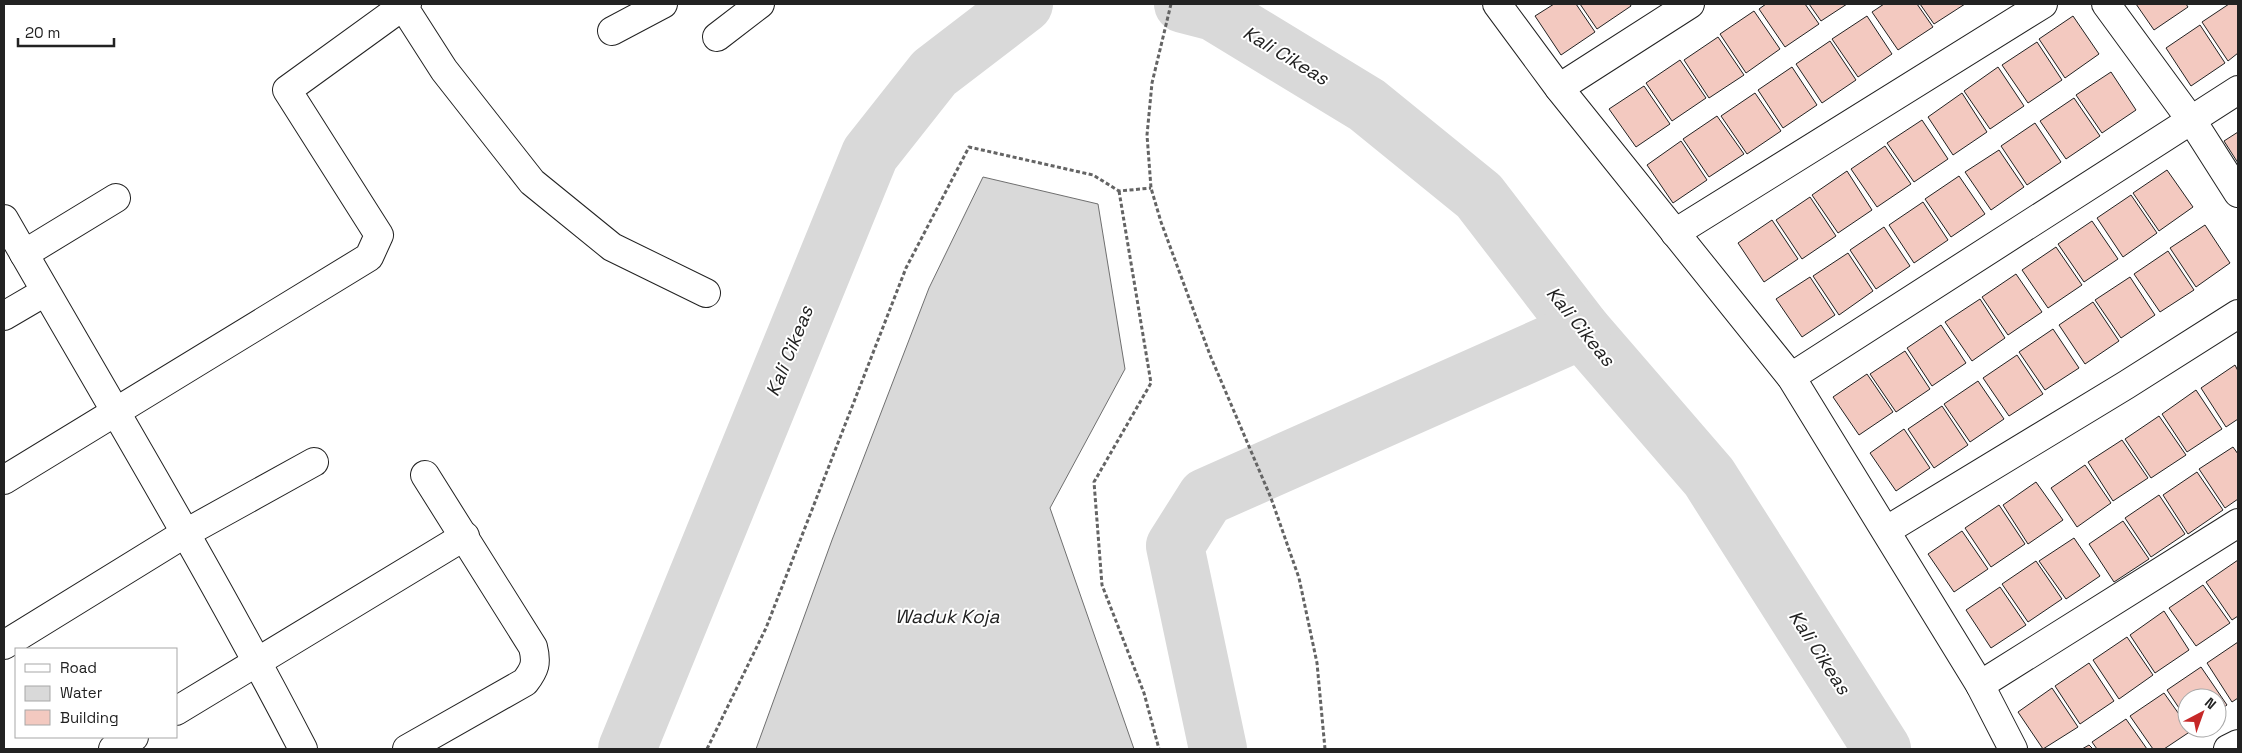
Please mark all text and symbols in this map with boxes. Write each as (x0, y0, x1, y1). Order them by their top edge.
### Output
scale bar (18, 15, 114, 47)
water label: Kali Cikeas (1238, 20, 1334, 91)
text: 20 m (25, 23, 60, 42)
water label: Kali Cikeas (1541, 281, 1621, 372)
water label: Kali Cikeas (760, 301, 819, 400)
water label: Waduk Koja (895, 604, 999, 629)
water label: Kali Cikeas (1783, 605, 1857, 700)
legend (15, 648, 178, 738)
text: Road (60, 658, 97, 677)
text: Water (60, 683, 103, 702)
north arrow (2177, 688, 2227, 738)
text: N (2201, 693, 2220, 713)
text: Building (60, 708, 119, 727)

